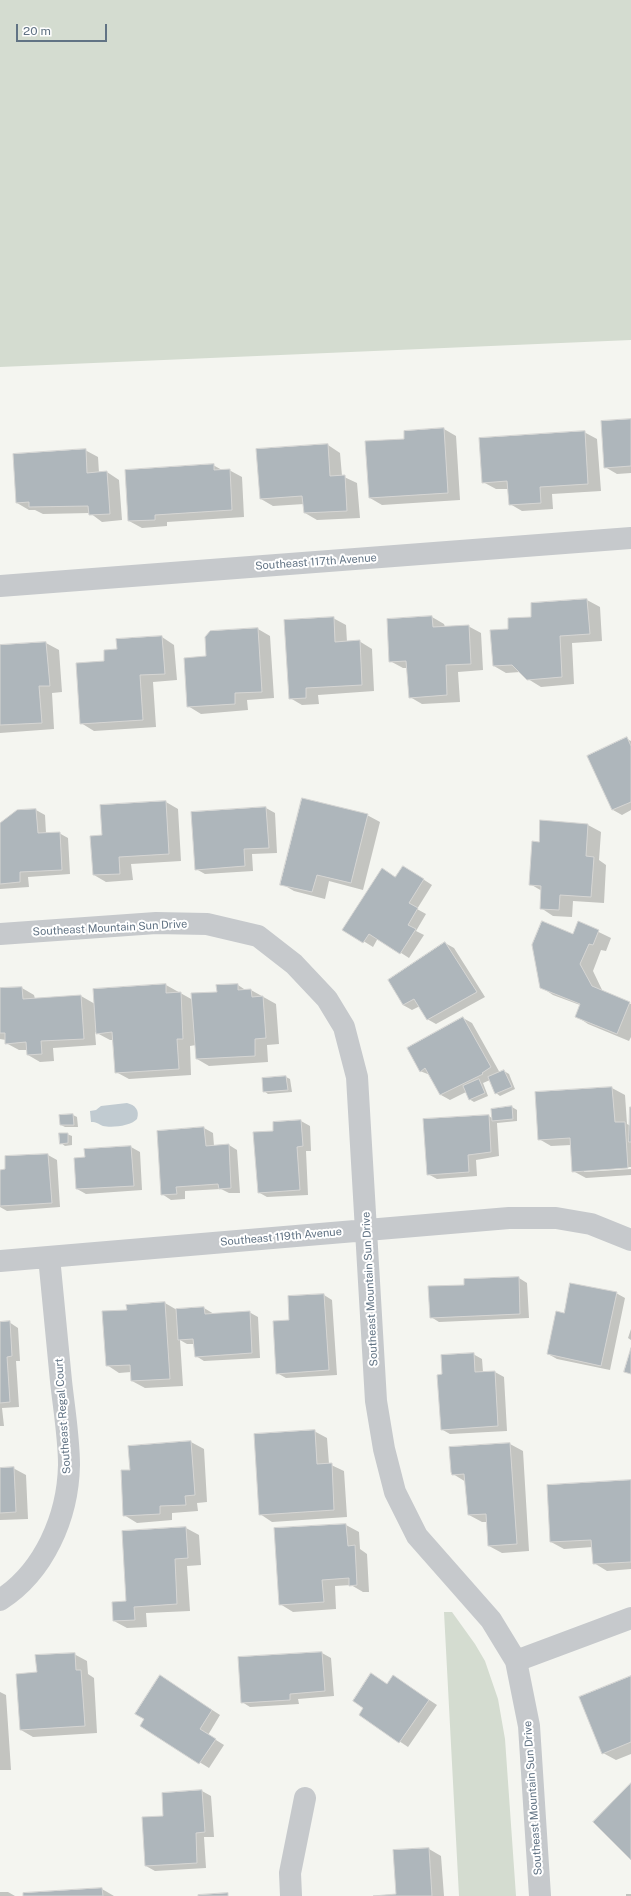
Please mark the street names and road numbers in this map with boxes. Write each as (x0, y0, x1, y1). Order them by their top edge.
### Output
street label: Southeast 117th Avenue (255, 551, 377, 573)
street label: Southeast Mountain Sun Drive (32, 917, 188, 939)
street label: Southeast Mountain Sun Drive (359, 1211, 381, 1367)
street label: Southeast 119th Avenue (220, 1225, 342, 1249)
street label: Southeast Regal Court (52, 1358, 74, 1474)
street label: Southeast Mountain Sun Drive (521, 1720, 545, 1876)

